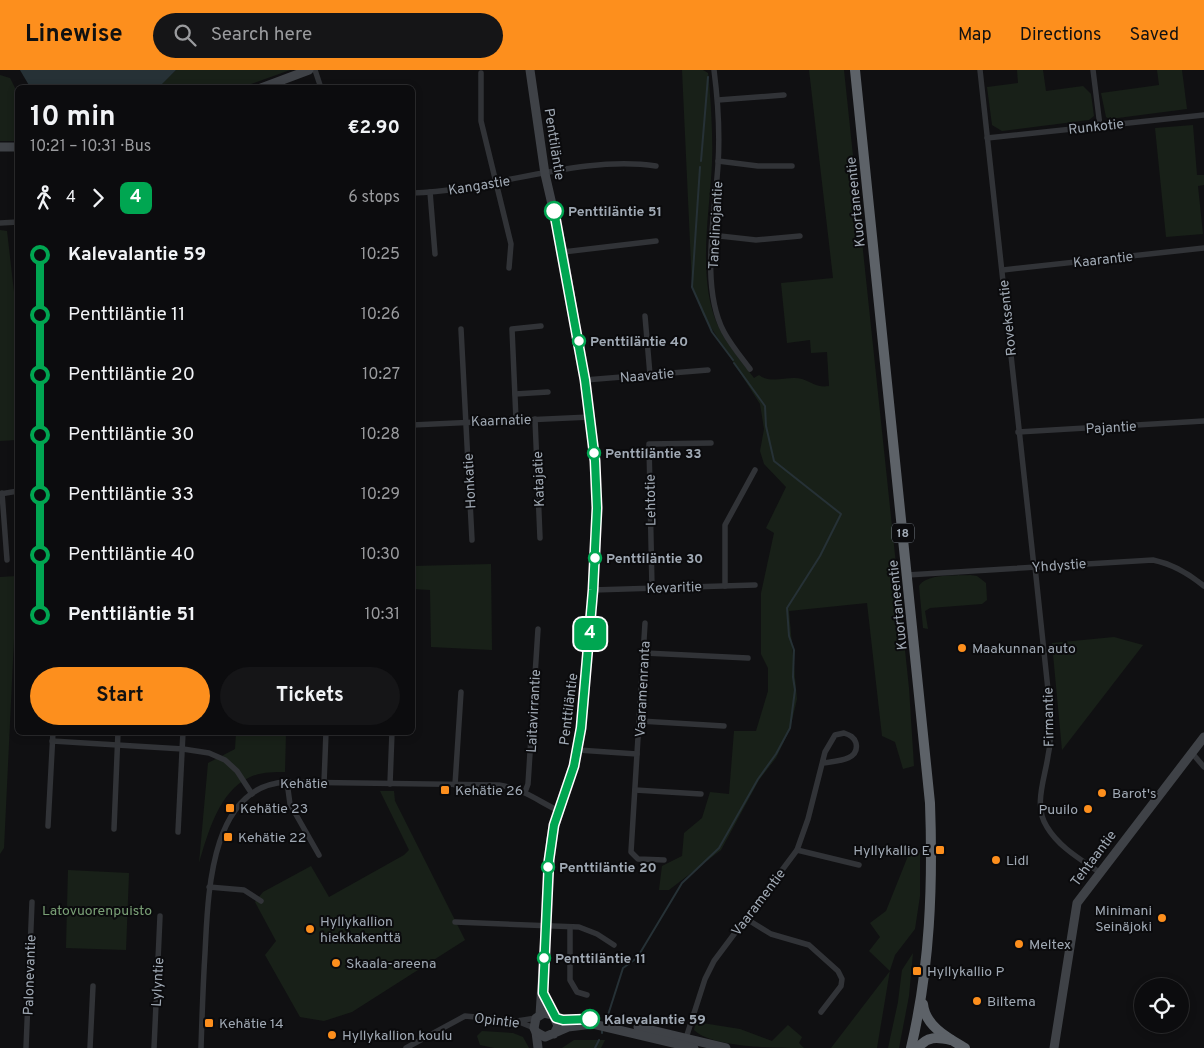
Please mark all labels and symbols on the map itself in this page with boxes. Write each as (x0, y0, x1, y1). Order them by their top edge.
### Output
street label: Penttiläntie (539, 107, 568, 181)
street label: Runkotie (1068, 116, 1125, 139)
street label: Kuortaneentie (843, 156, 870, 248)
street label: Kangastie (447, 173, 511, 200)
street label: Tanelinojantie (706, 180, 727, 270)
marker: Penttiläntie 51 (544, 201, 564, 221)
place label: Penttiläntie 51 (568, 204, 662, 221)
street label: Kaarantie (1072, 249, 1134, 272)
street label: Roveksentie (996, 279, 1021, 357)
marker: Penttiläntie 40 (572, 334, 586, 348)
place label: Penttiläntie 40 (590, 334, 688, 351)
street label: Naavatie (619, 366, 675, 387)
street label: Kaarnatie (470, 412, 532, 431)
street label: Pajantie (1085, 419, 1137, 438)
marker: Penttiläntie 33 (587, 446, 601, 460)
place label: Penttiläntie 33 (605, 446, 702, 463)
street label: Katajatie (530, 451, 549, 507)
street label: Honkatie (461, 453, 480, 509)
street label: Lehtotie (643, 474, 660, 526)
road number: 18 (892, 523, 914, 542)
marker: Penttiläntie 30 (588, 551, 602, 565)
place label: Penttiläntie 30 (606, 551, 703, 568)
street label: Yhdystie (1031, 556, 1087, 577)
street label: Kuortaneentie (885, 559, 912, 651)
street label: Kevaritie (646, 579, 702, 598)
line badge: 4 (574, 618, 606, 650)
street label: Vaaramenranta (632, 640, 655, 738)
place label: Maakunnan auto (972, 641, 1076, 658)
marker: Maakunnan auto (956, 642, 968, 654)
street label: Laitavirrantie (524, 669, 545, 753)
street label: Penttiläntie (557, 672, 582, 746)
street label: Firmantie (1040, 687, 1059, 747)
street label: Kehätie (280, 776, 328, 793)
place label: Kehätie 26 (455, 783, 523, 800)
marker: Kehätie 26 (439, 784, 451, 796)
place label: Barot's (1112, 786, 1156, 803)
marker: Barot's (1096, 787, 1108, 799)
place label: Kehätie 23 (240, 801, 308, 818)
marker: Kehätie 23 (224, 802, 236, 814)
place label: Puuilo (1039, 802, 1078, 819)
marker: Puuilo (1082, 803, 1094, 815)
street label: Tehtaantie (1068, 827, 1121, 890)
place label: Kehätie 22 (238, 830, 306, 847)
marker: Kehätie 22 (222, 831, 234, 843)
place label: Hyllykallio E (853, 843, 930, 860)
marker: Hyllykallio E (934, 844, 946, 856)
place label: Lidl (1006, 853, 1029, 870)
marker: Lidl (990, 854, 1002, 866)
marker: Penttiläntie 20 (541, 860, 555, 874)
place label: Penttiläntie 20 (559, 860, 657, 877)
street label: Vaaramentie (729, 866, 790, 940)
park label: Latovuorenpuisto (42, 903, 152, 920)
place label: Minimani Seinäjoki (1095, 903, 1152, 936)
marker: Minimani Seinäjoki (1156, 912, 1168, 924)
place label: Hyllykallion hiekkakenttä (320, 914, 401, 947)
marker: Hyllykallion hiekkakenttä (304, 923, 316, 935)
street label: Palonevantie (21, 934, 40, 1016)
place label: Meltex (1029, 937, 1071, 954)
marker: Meltex (1013, 938, 1025, 950)
marker: Penttiläntie 11 (537, 951, 551, 965)
place label: Penttiläntie 11 (555, 951, 646, 968)
place label: Skaala-areena (346, 956, 436, 973)
street label: Lylyntie (149, 957, 168, 1007)
marker: Skaala-areena (330, 957, 342, 969)
place label: Hyllykallio P (927, 964, 1004, 981)
marker: Hyllykallio P (911, 965, 923, 977)
place label: Biltema (987, 994, 1036, 1011)
marker: Biltema (971, 995, 983, 1007)
marker: Kalevalantie 59 (580, 1009, 600, 1029)
street label: Opintie (473, 1010, 520, 1033)
place label: Kalevalantie 59 (604, 1012, 706, 1029)
place label: Kehätie 14 (219, 1016, 284, 1033)
marker: Kehätie 14 (203, 1017, 215, 1029)
place label: Hyllykallion koulu (342, 1028, 452, 1045)
marker: Hyllykallion koulu (326, 1029, 338, 1041)

